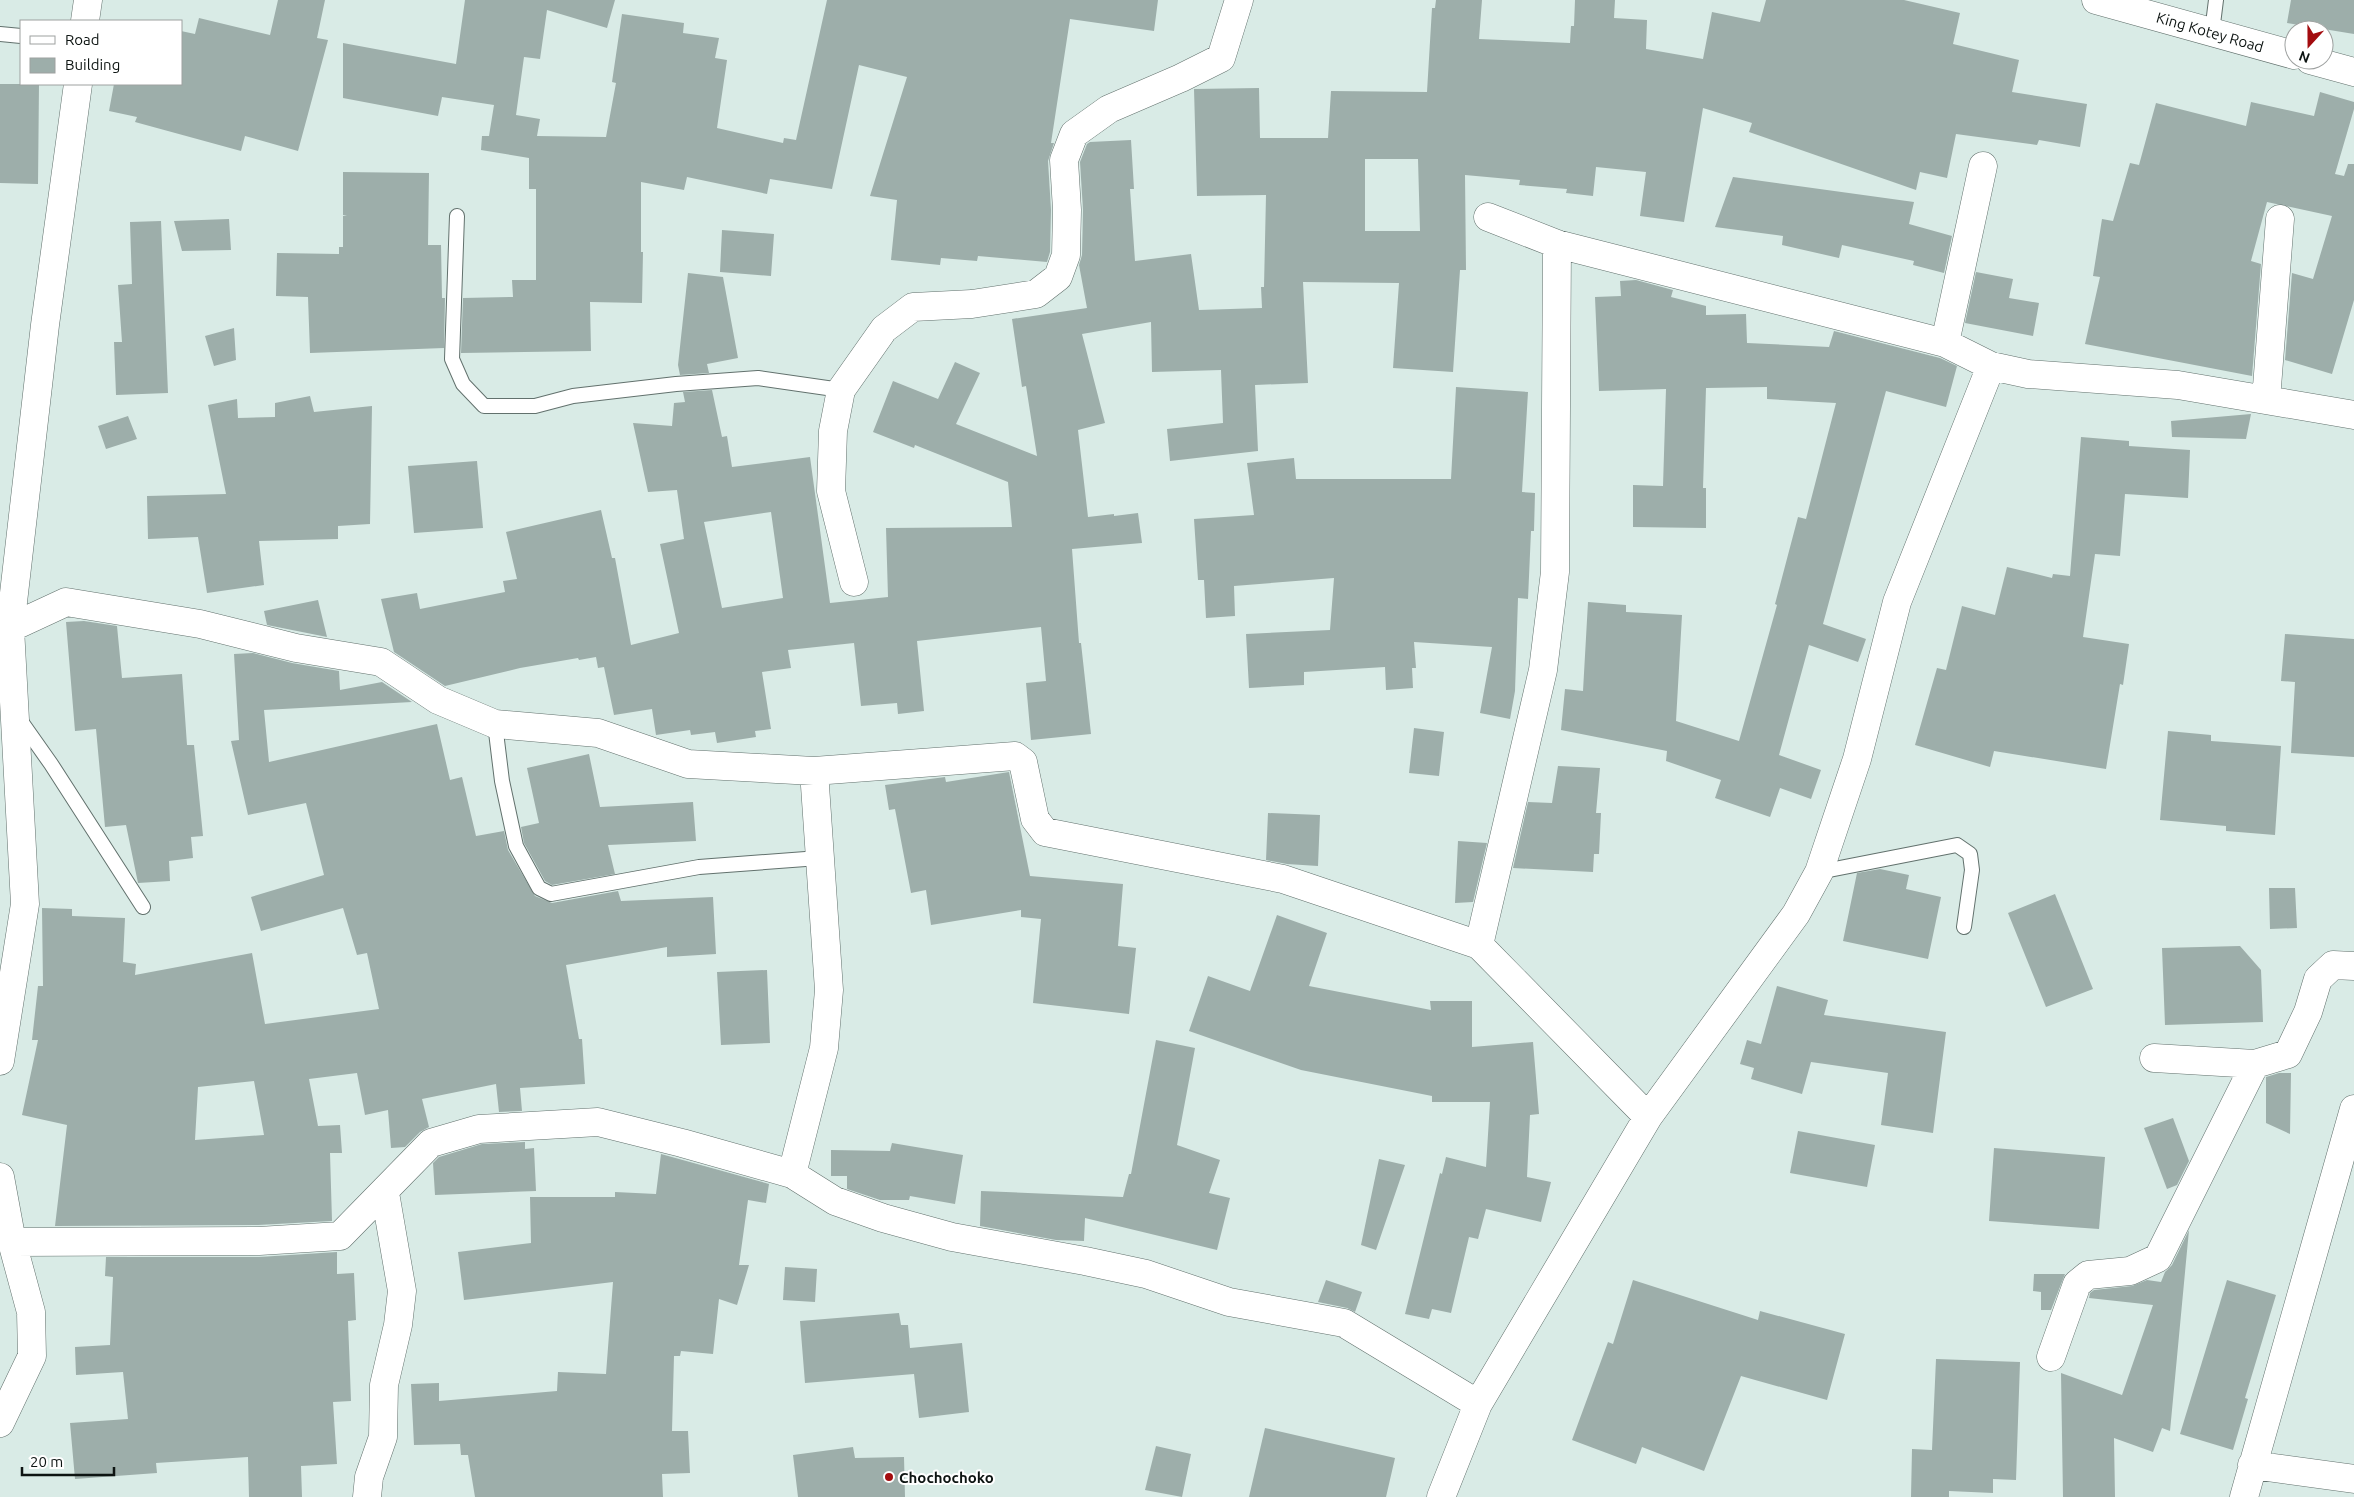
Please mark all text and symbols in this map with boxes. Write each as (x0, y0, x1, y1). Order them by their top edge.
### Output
street label: King Kotey Road (2154, 9, 2266, 55)
legend (20, 20, 182, 85)
north arrow (2284, 20, 2334, 70)
text: Road (65, 31, 100, 48)
text: N (2297, 48, 2312, 66)
text: Building (65, 56, 120, 73)
scale bar (22, 1444, 115, 1476)
text: 20 m (30, 1453, 63, 1470)
place label: Chochochoko (899, 1469, 994, 1486)
marker: Chochochoko (883, 1471, 895, 1483)

